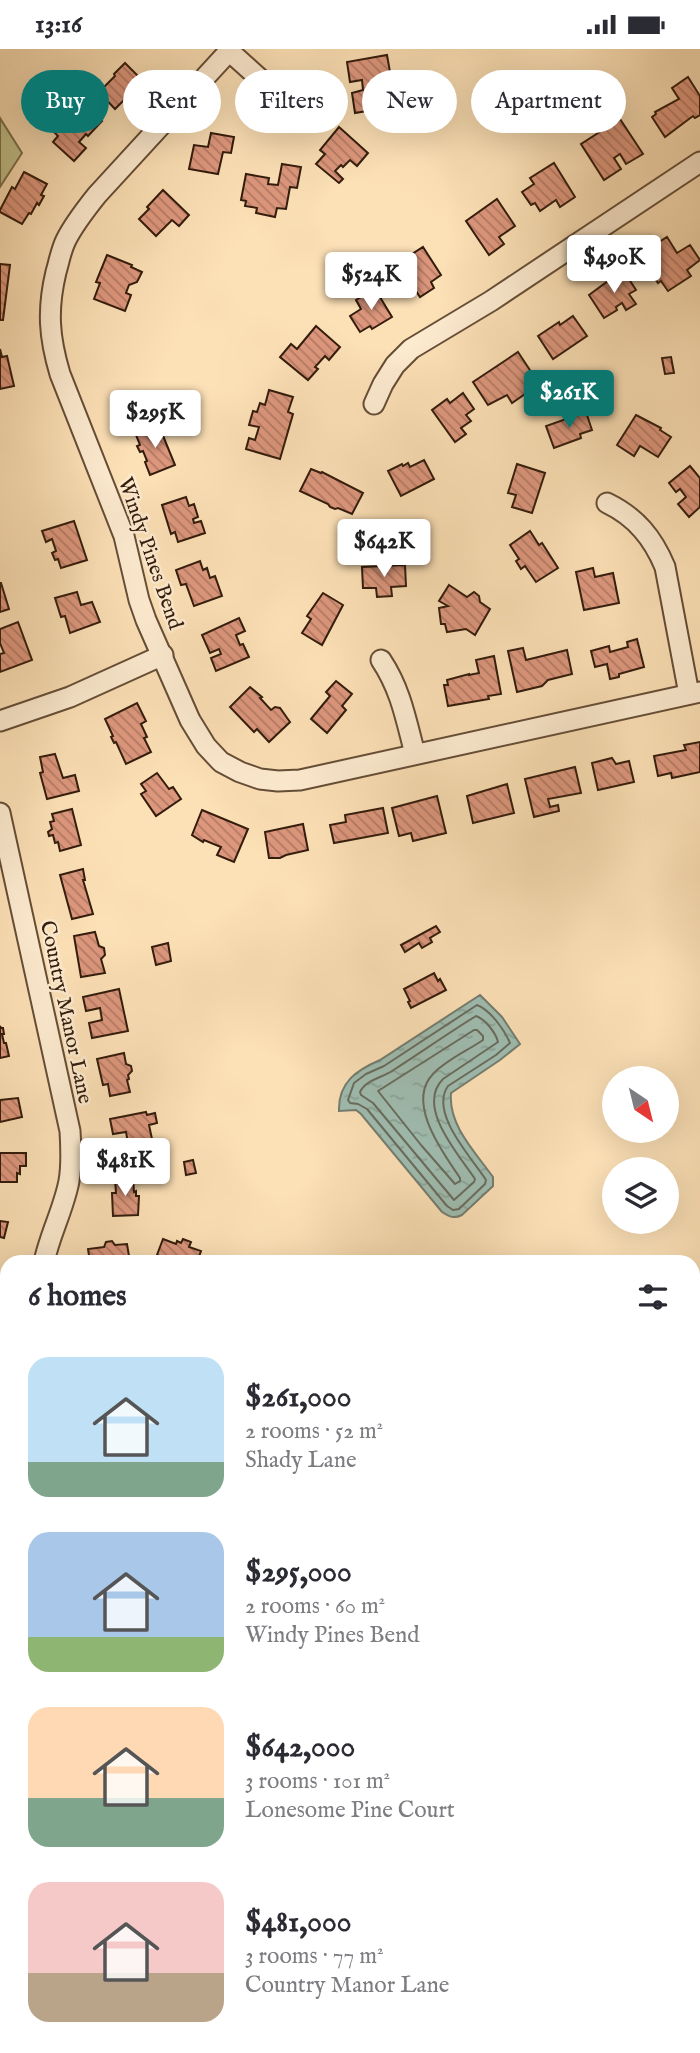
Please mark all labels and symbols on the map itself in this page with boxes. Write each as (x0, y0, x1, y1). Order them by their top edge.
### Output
pin: $490K (565, 236, 663, 295)
pin: $524K (322, 253, 420, 312)
pin: $261K (520, 371, 618, 430)
pin: $295K (106, 391, 204, 450)
street label: Windy Pines Bend (111, 474, 189, 634)
pin: $642K (335, 519, 433, 579)
street label: Country Manor Lane (33, 918, 98, 1107)
north arrow (602, 1066, 679, 1143)
pin: $481K (76, 1139, 174, 1198)

